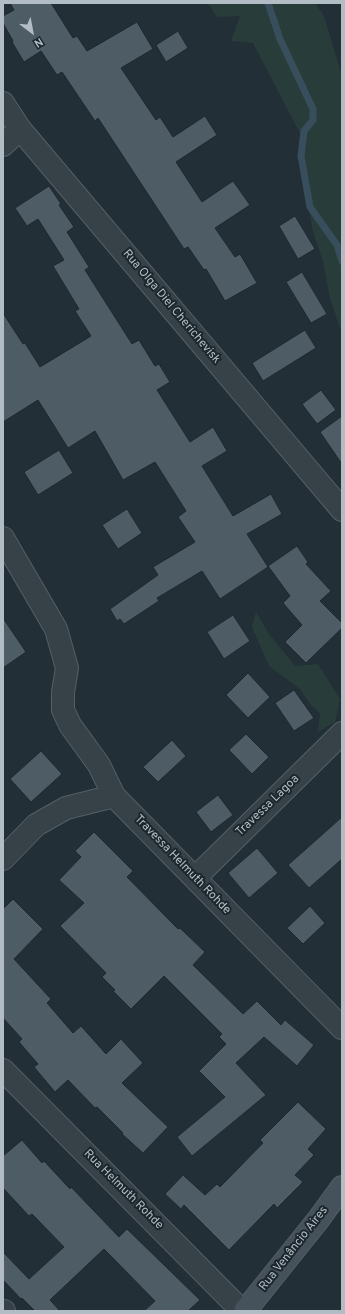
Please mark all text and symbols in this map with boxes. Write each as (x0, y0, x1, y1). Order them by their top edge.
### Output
north arrow (12, 12, 52, 52)
text: N (31, 34, 45, 50)
street label: Rua Olga Diel Cherichevisk (119, 247, 223, 367)
street label: Travessa Lagoa (233, 772, 303, 840)
street label: Travessa Helmuth Rohde (131, 812, 233, 918)
street label: Rua Helmuth Rohde (80, 1147, 166, 1233)
street label: Rua Venâncio Aires (257, 1204, 331, 1294)

